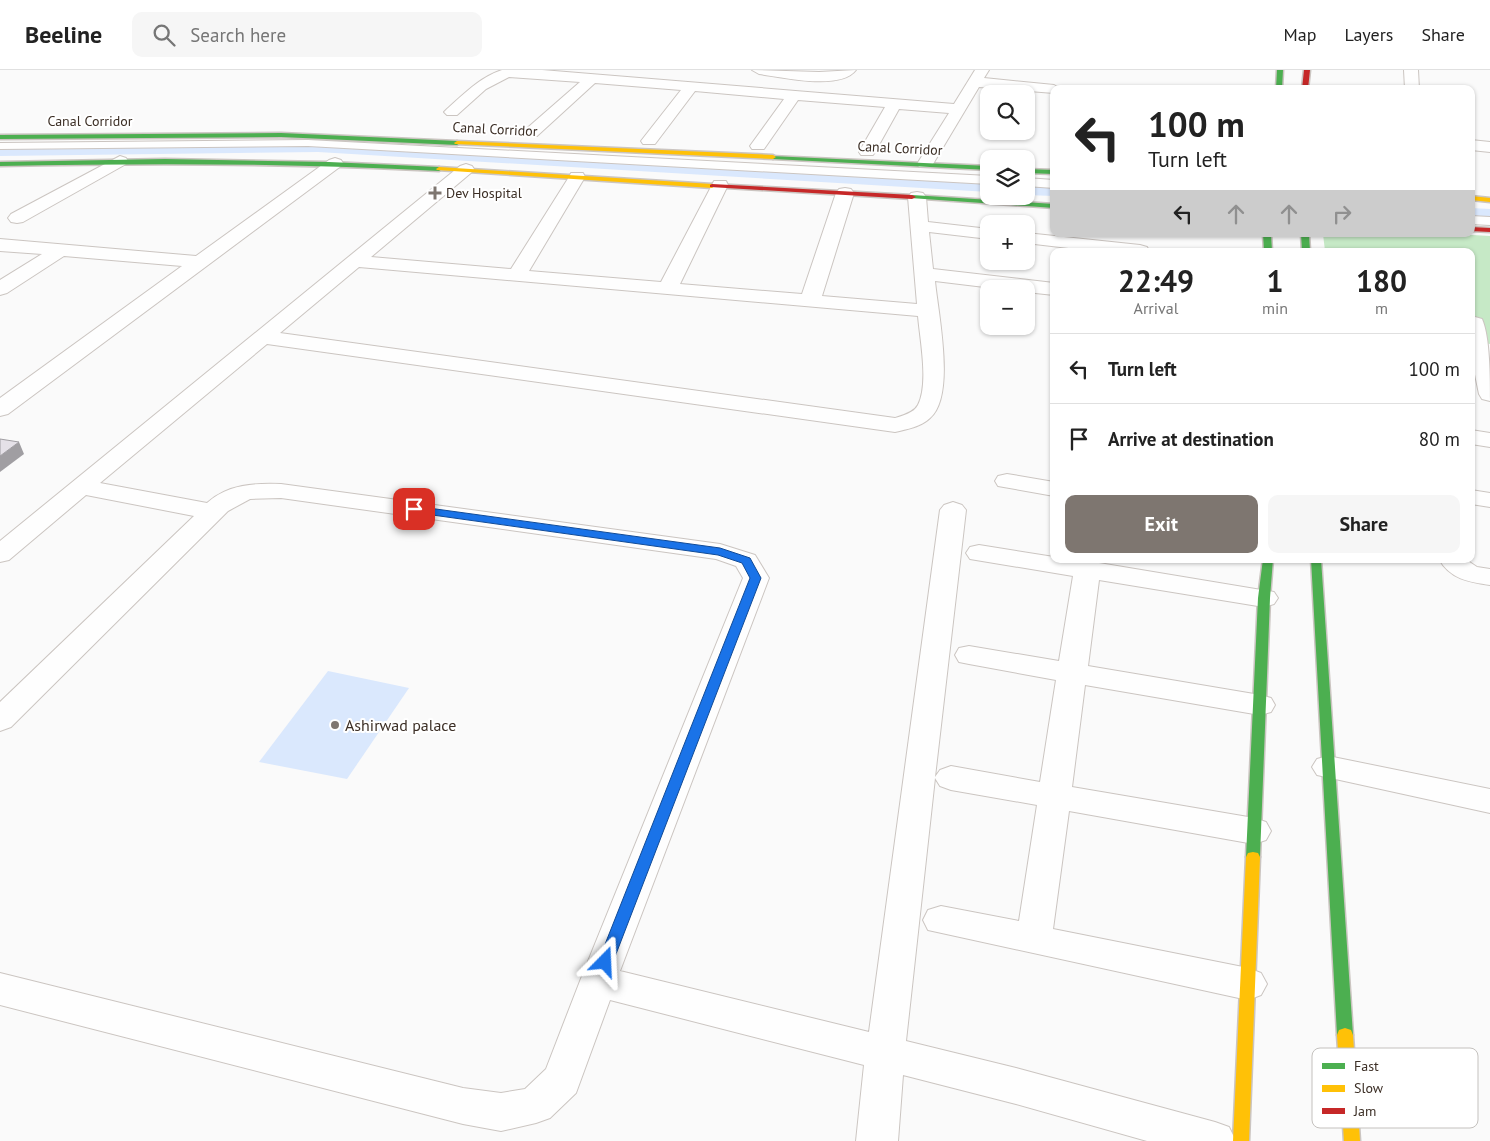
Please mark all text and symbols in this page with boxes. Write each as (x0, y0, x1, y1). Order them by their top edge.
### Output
search box (132, 12, 482, 57)
text: Beeline (25, 19, 102, 50)
icon: search (150, 21, 178, 49)
text: Search here (190, 23, 286, 47)
text: Map (1284, 23, 1316, 46)
text: Layers (1344, 23, 1393, 46)
text: Share (1421, 23, 1465, 46)
map controls (980, 85, 1035, 335)
button: search (980, 85, 1035, 140)
text: 100 m (1148, 101, 1245, 147)
icon: left (1065, 105, 1130, 170)
street label: Canal Corridor (47, 112, 133, 130)
street label: Canal Corridor (452, 118, 538, 140)
street label: Canal Corridor (857, 137, 943, 159)
text: Turn left (1148, 145, 1227, 173)
button: layers (980, 150, 1035, 205)
place label: Dev Hospital (446, 184, 522, 202)
marker: Dev Hospital (428, 186, 442, 200)
icon: left (1169, 200, 1197, 228)
icon: ahead (1222, 200, 1250, 228)
icon: ahead (1275, 200, 1303, 228)
icon: right (1328, 200, 1356, 228)
button: + (980, 215, 1035, 270)
text: 22:49 (1118, 261, 1194, 300)
text: 1 (1267, 261, 1284, 300)
text: 180 (1356, 261, 1407, 300)
button: − (980, 280, 1035, 335)
text: Arrival (1134, 298, 1178, 318)
text: min (1262, 298, 1288, 318)
text: m (1375, 298, 1388, 318)
icon: left (1065, 355, 1093, 383)
text: Turn left (1108, 357, 1177, 381)
text: 100 m (1408, 357, 1460, 381)
icon: arrive (1065, 425, 1093, 453)
text: Arrive at destination (1108, 427, 1274, 451)
text: 80 m (1419, 427, 1460, 451)
pin (393, 488, 435, 530)
icon: arrive (400, 495, 428, 523)
button: Exit (1065, 495, 1258, 553)
button: Share (1268, 495, 1460, 553)
place label: Ashirwad palace (345, 715, 456, 735)
marker: Ashirwad palace (329, 719, 341, 731)
position arrow (578, 935, 630, 987)
legend (1312, 1048, 1478, 1128)
text: Fast (1354, 1057, 1379, 1075)
text: Slow (1354, 1079, 1384, 1097)
text: Jam (1353, 1102, 1376, 1120)

